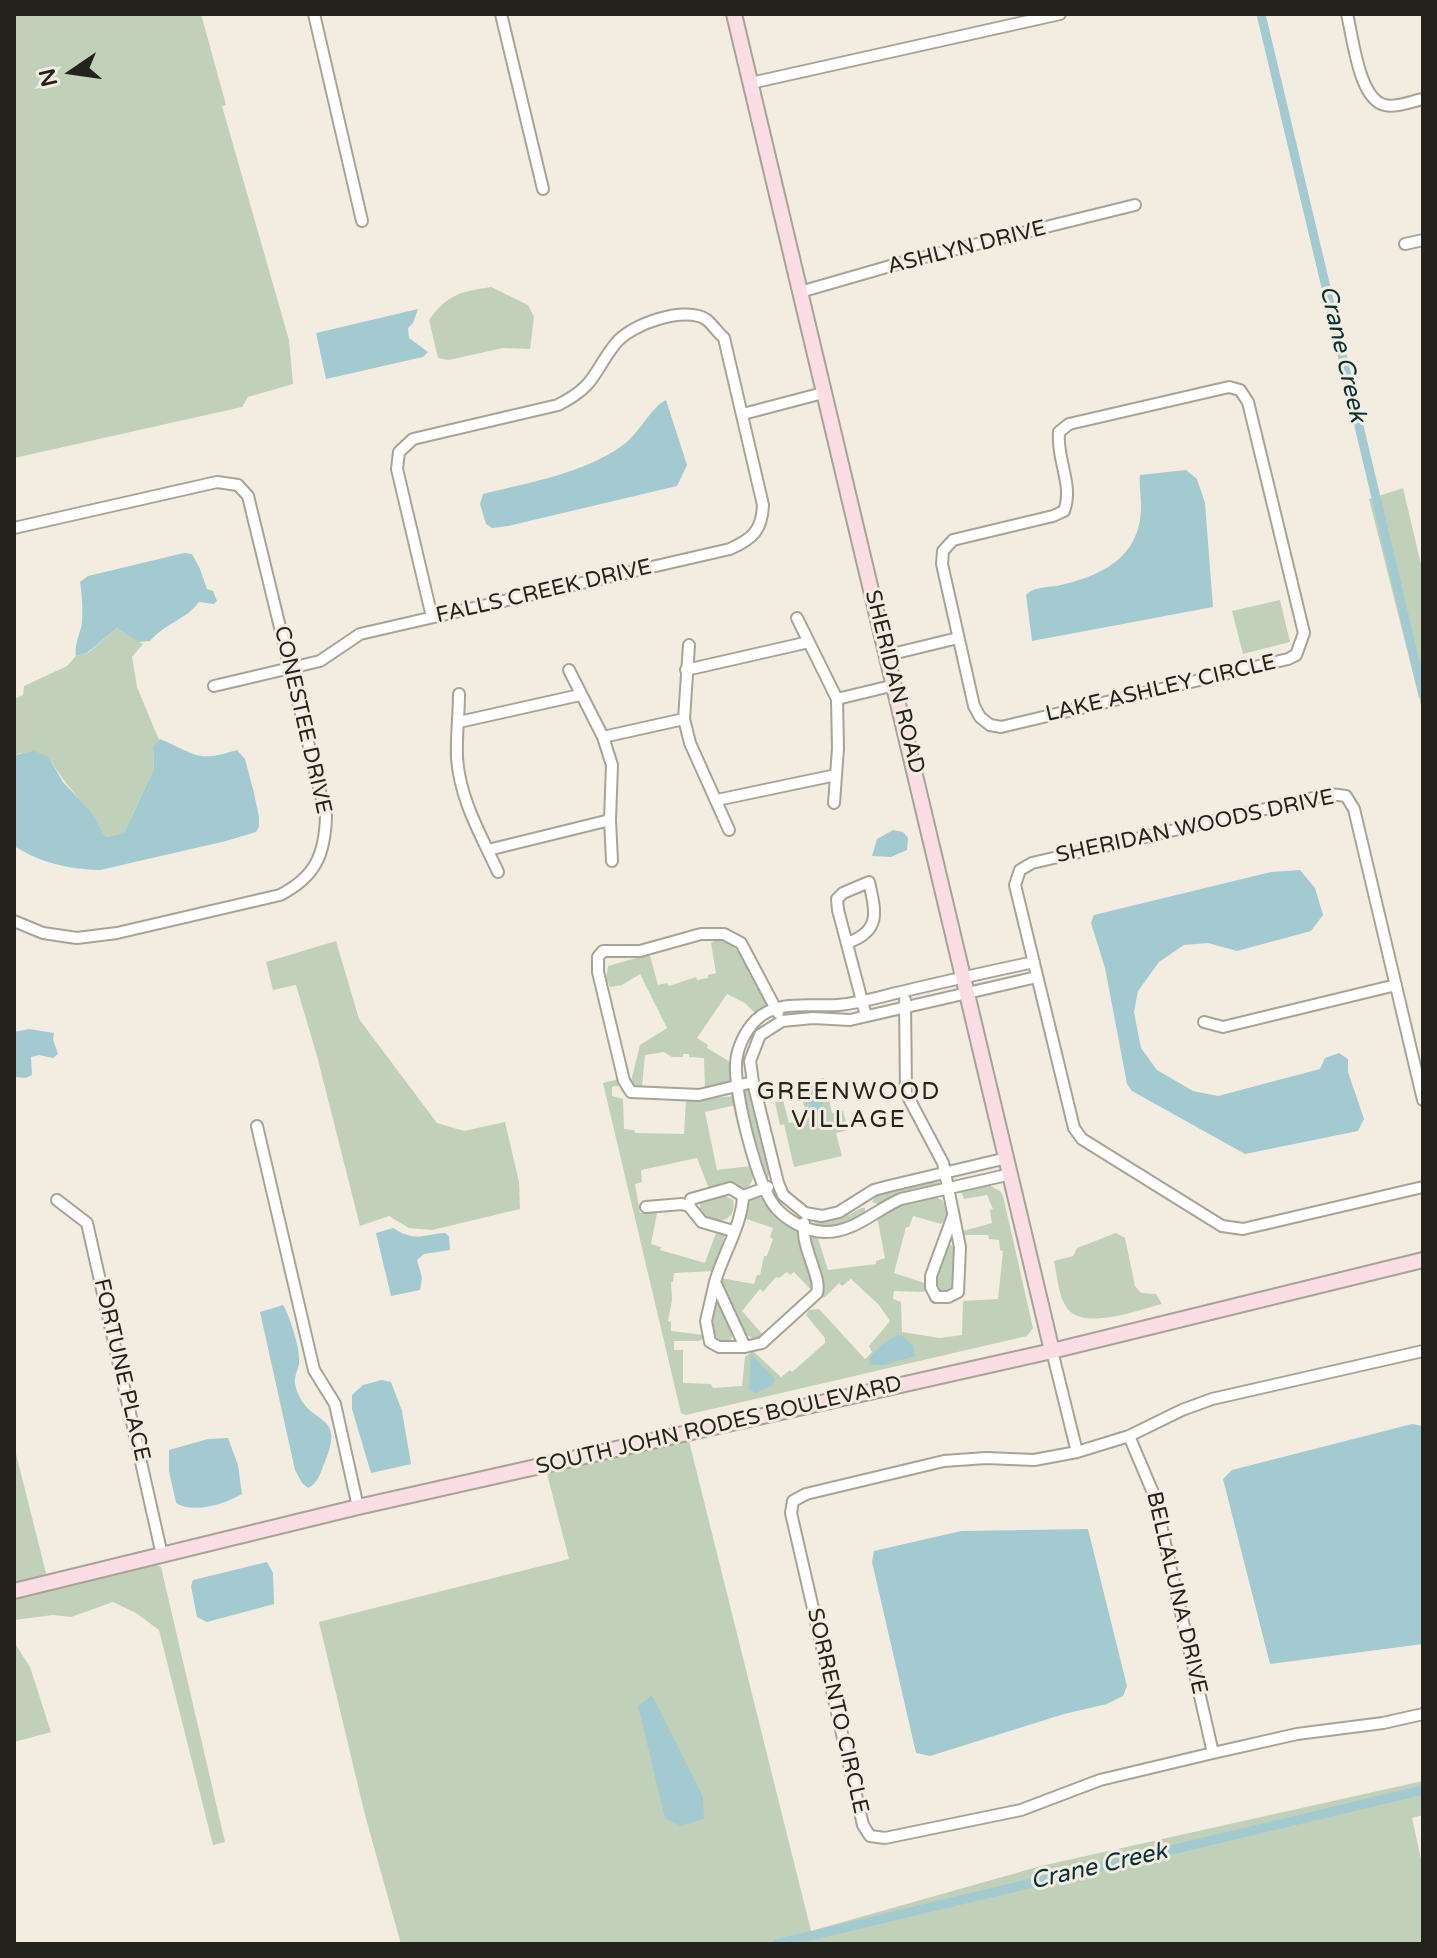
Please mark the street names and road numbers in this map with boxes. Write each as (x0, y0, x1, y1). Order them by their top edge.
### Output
street label: ASHLYN DRIVE (885, 216, 1049, 280)
street label: FALLS CREEK DRIVE (434, 554, 654, 630)
street label: SHERIDAN ROAD (858, 587, 930, 777)
street label: CONESTEE DRIVE (268, 623, 336, 817)
street label: LAKE ASHLEY CIRCLE (1043, 650, 1279, 728)
street label: SHERIDAN WOODS DRIVE (1054, 785, 1336, 869)
street label: FORTUNE PLACE (87, 1276, 155, 1464)
street label: SOUTH JOHN RODES BOULEVARD (533, 1371, 905, 1481)
street label: BELLALUNA DRIVE (1140, 1489, 1212, 1697)
street label: SORRENTO CIRCLE (801, 1606, 873, 1816)

